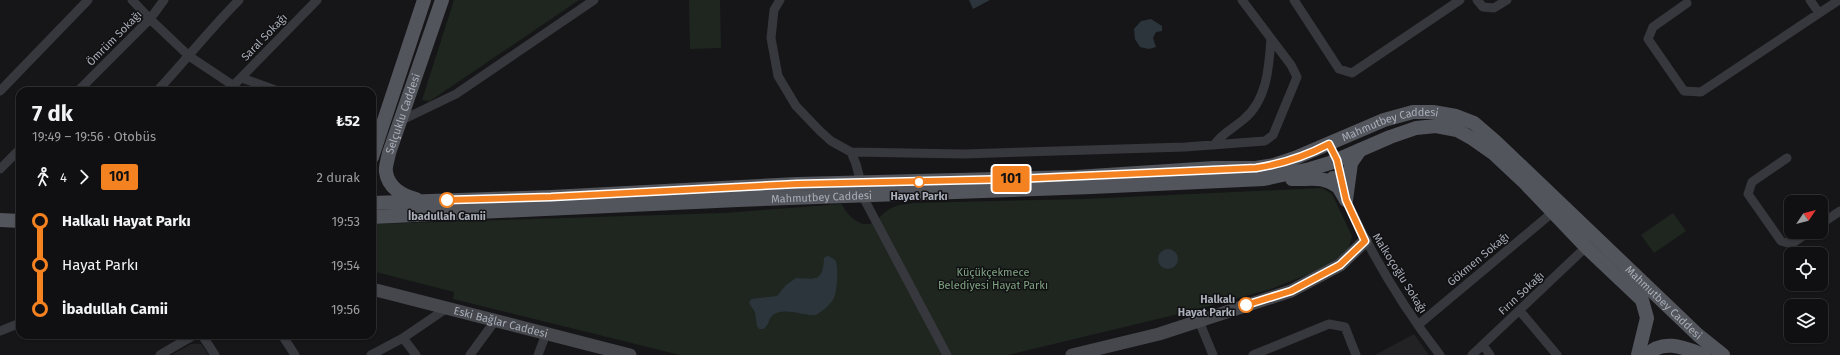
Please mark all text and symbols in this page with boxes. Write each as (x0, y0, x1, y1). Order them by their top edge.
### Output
street label: Ömrüm Sokağı (83, 7, 145, 69)
street label: Saral Sokağı (239, 11, 290, 64)
street label: Selçuklu Caddesi (383, 72, 423, 156)
text: 7 dk (32, 100, 73, 127)
street label: Mahmutbey Caddesi (1340, 106, 1439, 144)
text: ₺52 (336, 112, 360, 130)
text: 19:49 – 19:56 · Otobüs (32, 129, 156, 144)
icon: walk (32, 166, 54, 188)
icon: forward (73, 166, 95, 188)
line badge: 101 (988, 166, 1034, 192)
text: 101 (109, 168, 130, 185)
text: 4 (60, 170, 67, 185)
text: 2 durak (316, 170, 360, 185)
text: 101 (1001, 170, 1021, 187)
marker: Hayat Parkı (913, 176, 925, 188)
street label: Mahmutbey Caddesi (771, 189, 872, 206)
place label: Hayat Parkı (890, 190, 948, 203)
marker: İbadullah Camii (439, 192, 455, 208)
north arrow (1784, 195, 1828, 239)
map controls (1784, 195, 1828, 343)
place label: İbadullah Camii (408, 210, 486, 223)
text: Halkalı Hayat Parkı (62, 212, 191, 230)
text: 19:53 (331, 214, 360, 229)
street label: Gökmen Sokağı (1445, 230, 1512, 289)
street label: Malkoçoğlu Sokağı (1370, 231, 1429, 316)
button: locate (1784, 247, 1828, 291)
text: Hayat Parkı (62, 256, 139, 274)
text: 19:54 (331, 258, 360, 273)
street label: Mahmutbey Caddesi (1622, 263, 1704, 343)
park label: Küçükçekmece Belediyesi Hayat Parkı (938, 266, 1048, 292)
street label: Fırın Sokağı (1496, 269, 1547, 318)
place label: Halkalı Hayat Parkı (1178, 293, 1235, 319)
marker: Halkalı Hayat Parkı (1238, 297, 1254, 313)
button: layers (1784, 299, 1828, 343)
text: İbadullah Camii (62, 300, 168, 318)
text: 19:56 (331, 302, 360, 317)
street label: Eski Bağlar Caddesi (452, 304, 549, 341)

